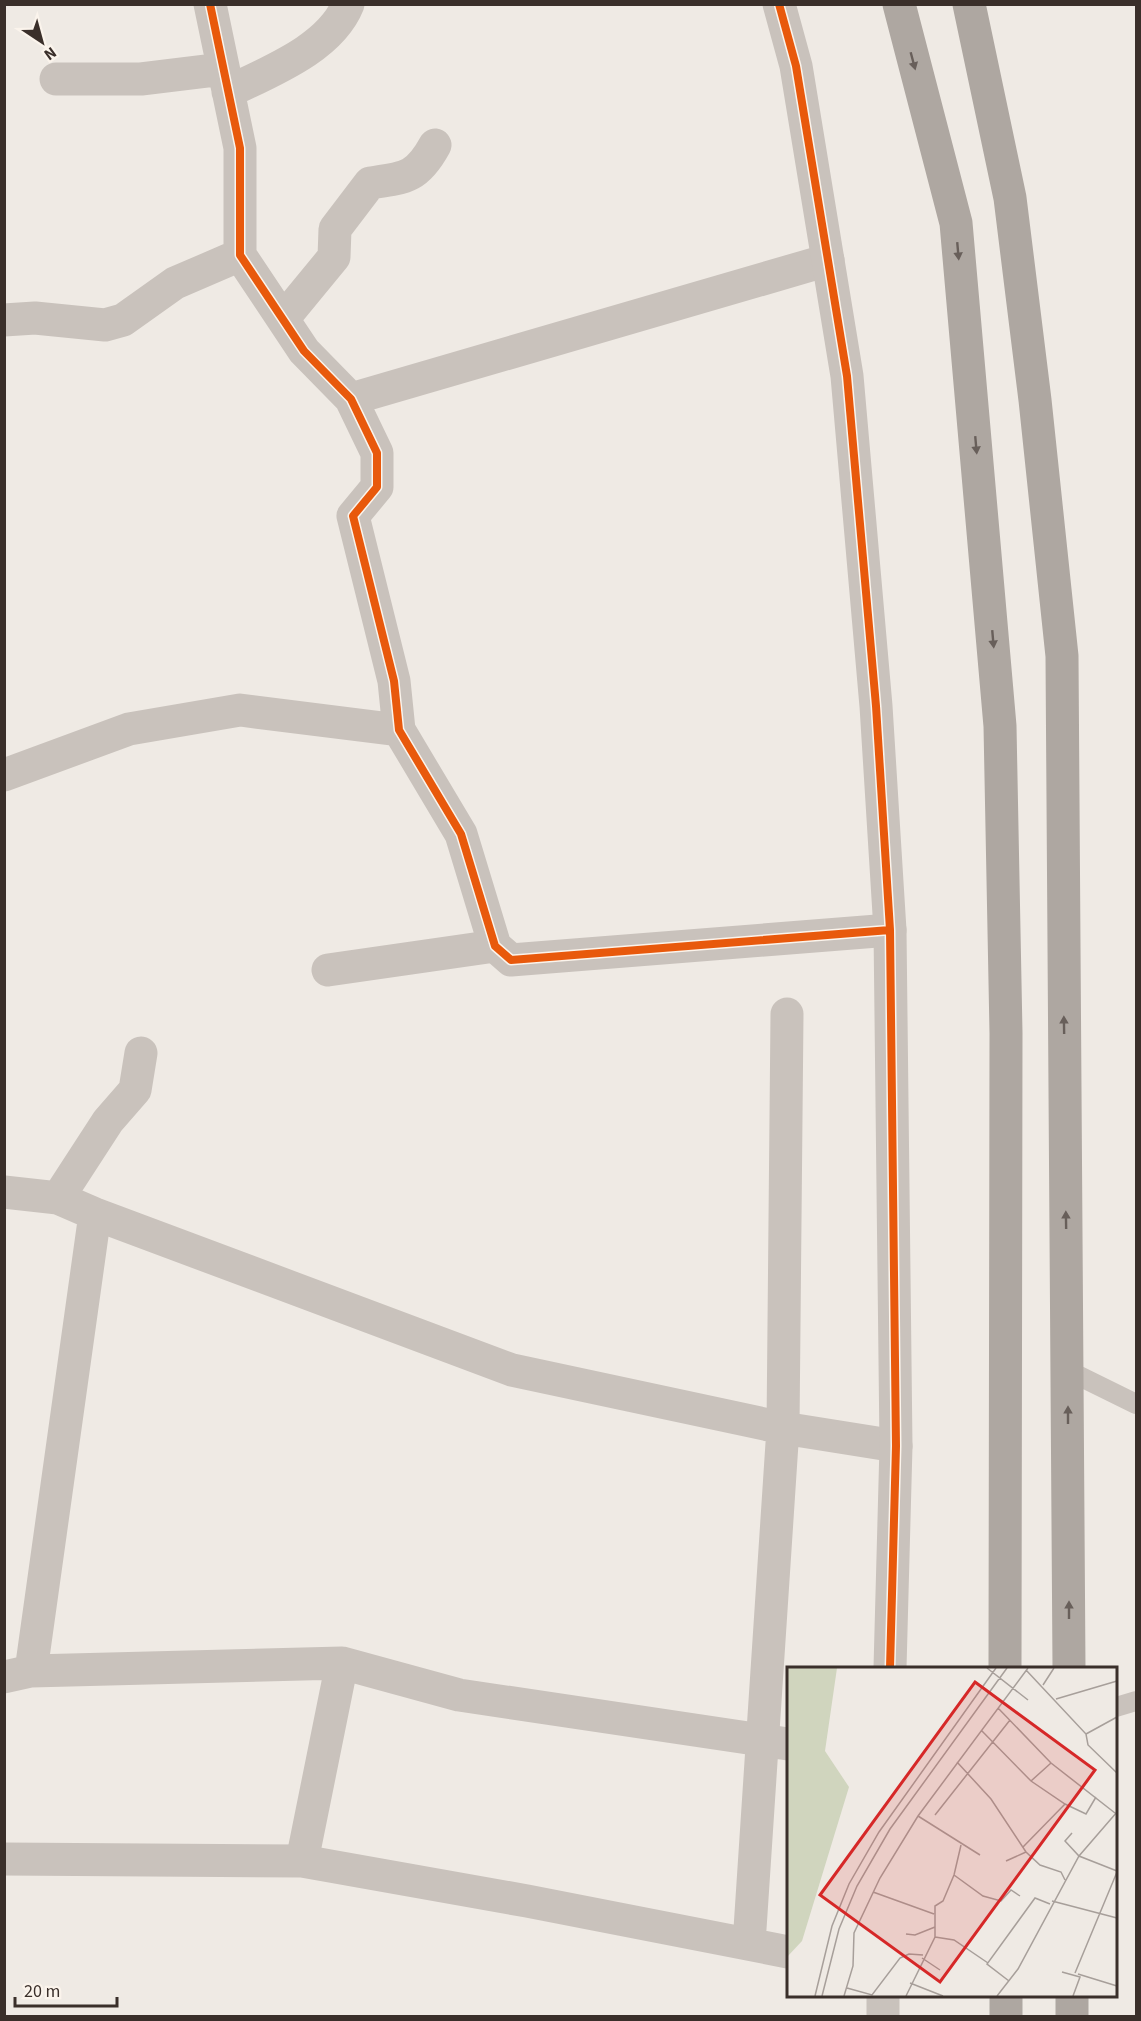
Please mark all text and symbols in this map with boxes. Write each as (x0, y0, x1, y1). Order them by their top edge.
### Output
north arrow (12, 12, 72, 72)
text: N (39, 41, 61, 65)
one-way arrow (909, 52, 919, 70)
one-way arrow (953, 241, 963, 260)
one-way arrow (971, 435, 981, 454)
one-way arrow (988, 630, 998, 649)
one-way arrow (1059, 1016, 1069, 1035)
one-way arrow (1061, 1211, 1071, 1230)
one-way arrow (1063, 1406, 1072, 1425)
one-way arrow (1064, 1601, 1074, 1620)
inset map (787, 1667, 1117, 1997)
scale bar (15, 1970, 117, 2008)
text: 20 m (24, 1979, 60, 2004)

